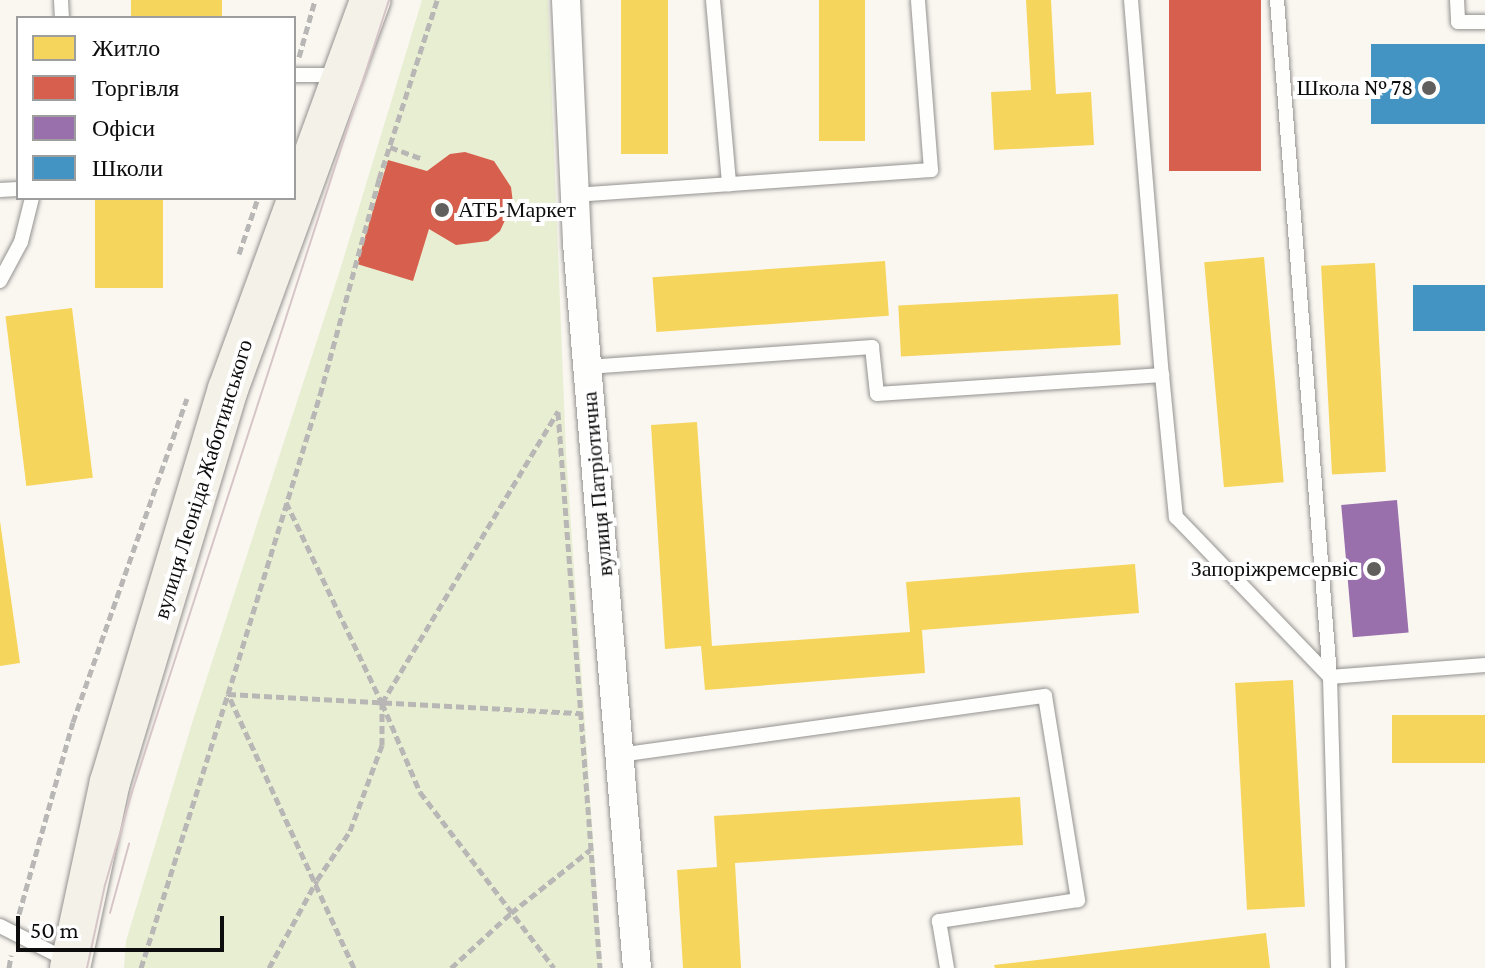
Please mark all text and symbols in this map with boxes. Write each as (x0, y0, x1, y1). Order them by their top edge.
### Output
legend (16, 16, 296, 200)
text: Житло (92, 34, 160, 61)
text: Торгівля (92, 74, 179, 101)
place label: Школа № 78 (1297, 75, 1413, 101)
marker: Школа № 78 (1420, 79, 1438, 97)
text: Офіси (92, 114, 155, 141)
text: Школи (92, 154, 163, 181)
place label: АТБ-Маркет (458, 197, 576, 223)
marker: АТБ-Маркет (433, 201, 451, 219)
street label: вулиця Леоніда Жаботинського (148, 336, 258, 622)
street label: вулиця Патріотична (576, 391, 618, 577)
place label: Запоріжремсервіс (1191, 556, 1358, 582)
marker: Запоріжремсервіс (1365, 560, 1383, 578)
scale bar (20, 900, 228, 950)
text: 50 m (30, 916, 79, 943)

